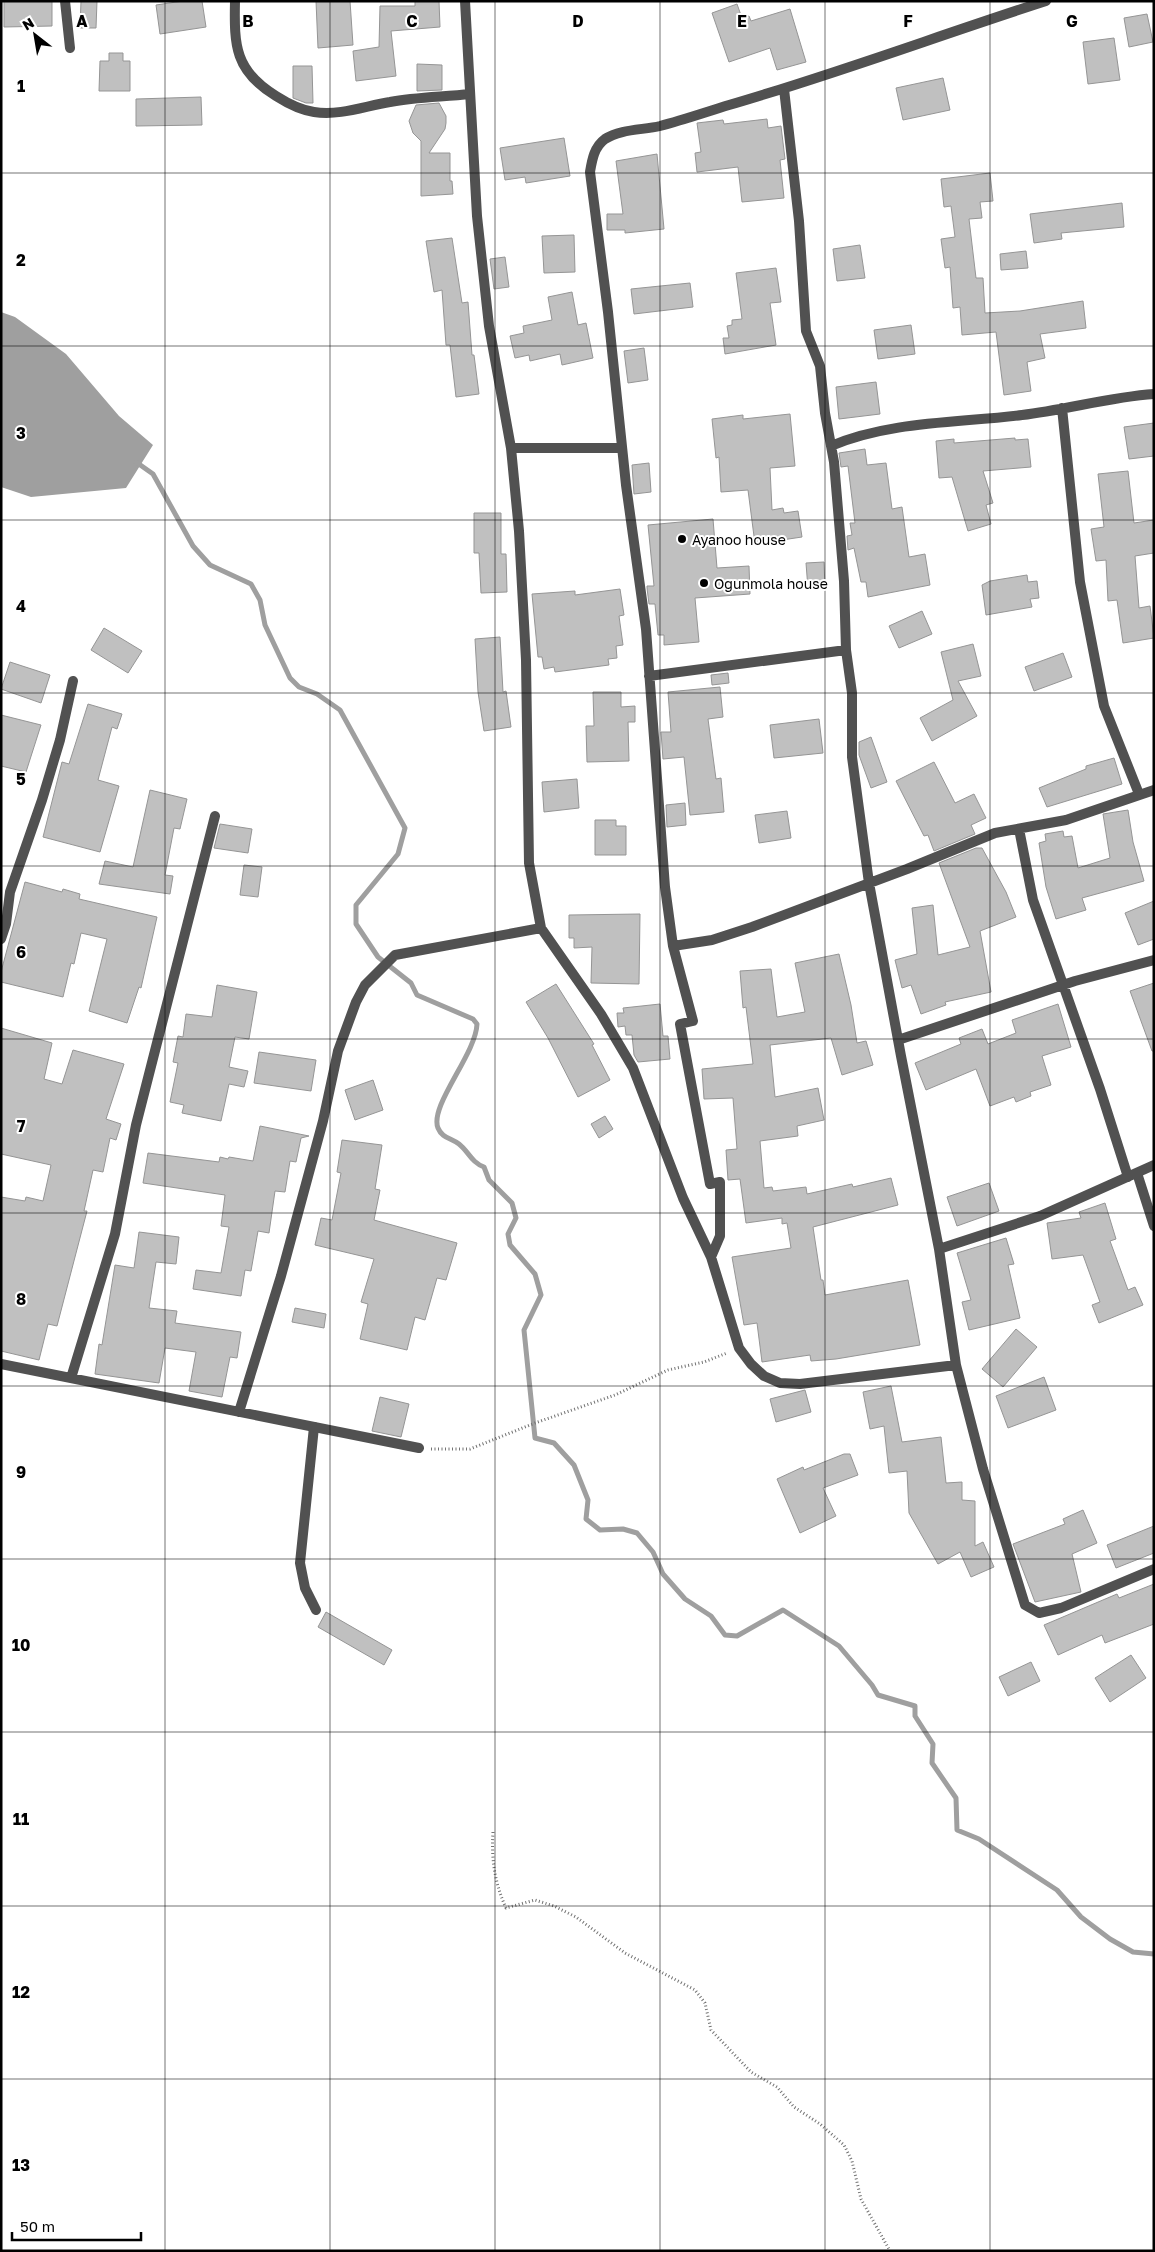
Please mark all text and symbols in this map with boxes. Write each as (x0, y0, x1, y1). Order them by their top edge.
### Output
north arrow (10, 10, 60, 60)
text: A (76, 11, 88, 31)
text: B (242, 11, 254, 31)
text: C (406, 11, 418, 31)
text: D (572, 11, 584, 31)
text: E (737, 11, 747, 31)
text: F (903, 11, 913, 31)
text: G (1066, 11, 1078, 31)
text: N (19, 13, 37, 33)
text: 1 (17, 76, 25, 96)
text: 2 (16, 250, 26, 270)
text: 3 (16, 423, 26, 443)
place label: Ayanoo house (692, 531, 786, 548)
marker: Ayanoo house (676, 533, 688, 545)
place label: Ogunmola house (714, 575, 828, 592)
marker: Ogunmola house (698, 577, 710, 589)
text: 4 (16, 596, 26, 616)
text: 5 (16, 769, 26, 789)
text: 6 (16, 942, 26, 962)
text: 7 (17, 1116, 26, 1136)
text: 8 (16, 1289, 26, 1309)
text: 9 (16, 1462, 26, 1482)
text: 10 (12, 1635, 30, 1655)
text: 11 (13, 1809, 29, 1829)
text: 12 (12, 1982, 30, 2002)
text: 13 (12, 2155, 30, 2175)
scale bar (12, 2210, 141, 2242)
text: 50 m (20, 2217, 55, 2235)

